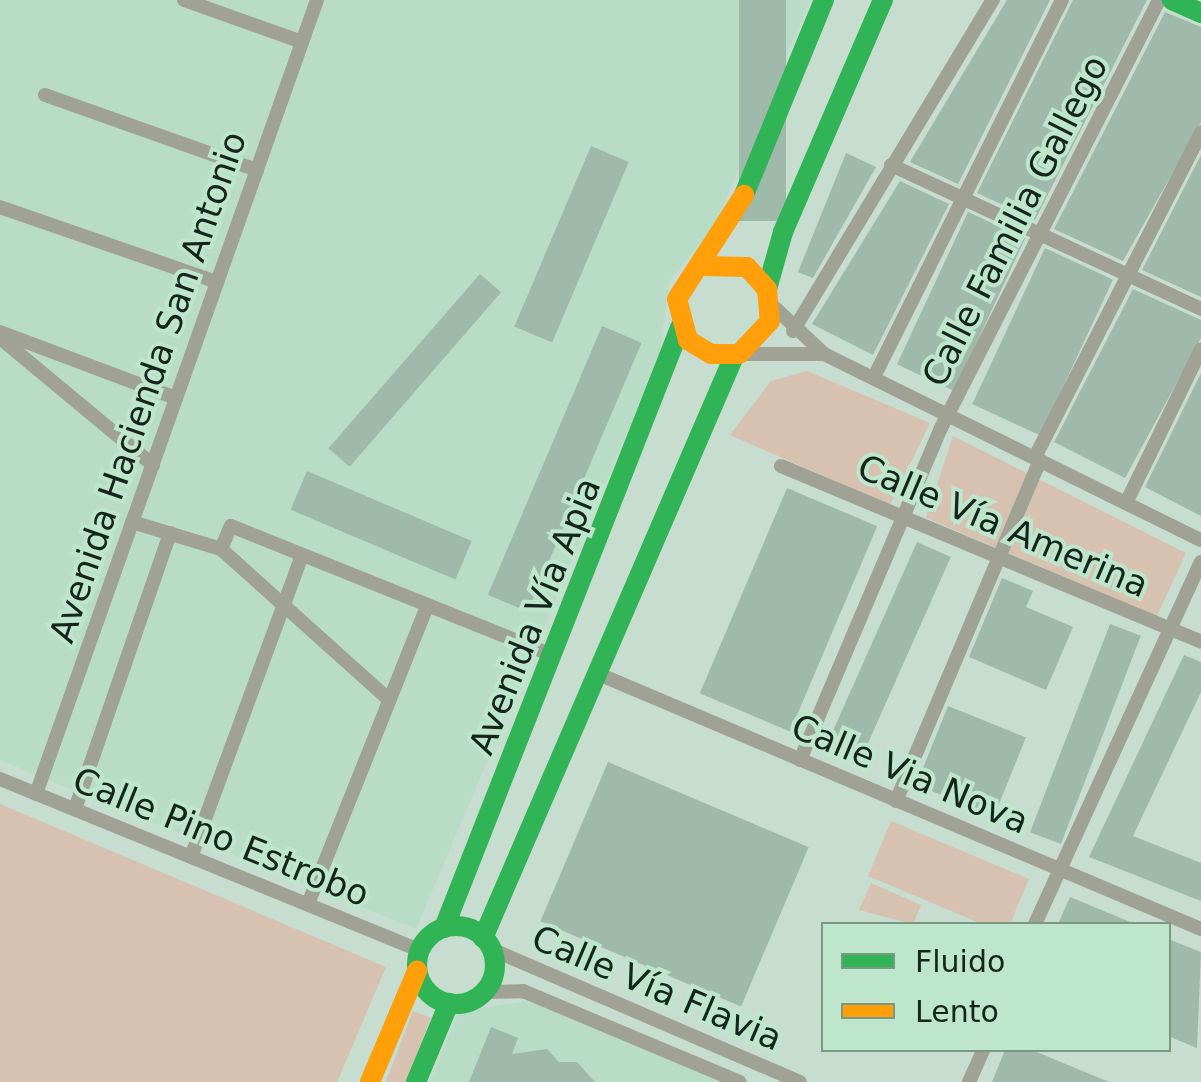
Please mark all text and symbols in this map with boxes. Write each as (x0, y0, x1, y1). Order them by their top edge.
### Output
street label: Calle Familia Gallego (913, 49, 1117, 393)
street label: Avenida Hacienda San Antonio (41, 126, 255, 648)
street label: Calle Vía Amerina (851, 446, 1155, 606)
street label: Avenida Vía Apia (460, 472, 610, 760)
street label: Calle Via Nova (785, 705, 1035, 843)
street label: Calle Pino Estrobo (67, 758, 375, 916)
street label: Calle Vía Flavia (526, 916, 788, 1060)
legend (821, 922, 1171, 1052)
text: Fluido (915, 944, 1005, 979)
text: Lento (915, 994, 999, 1029)

